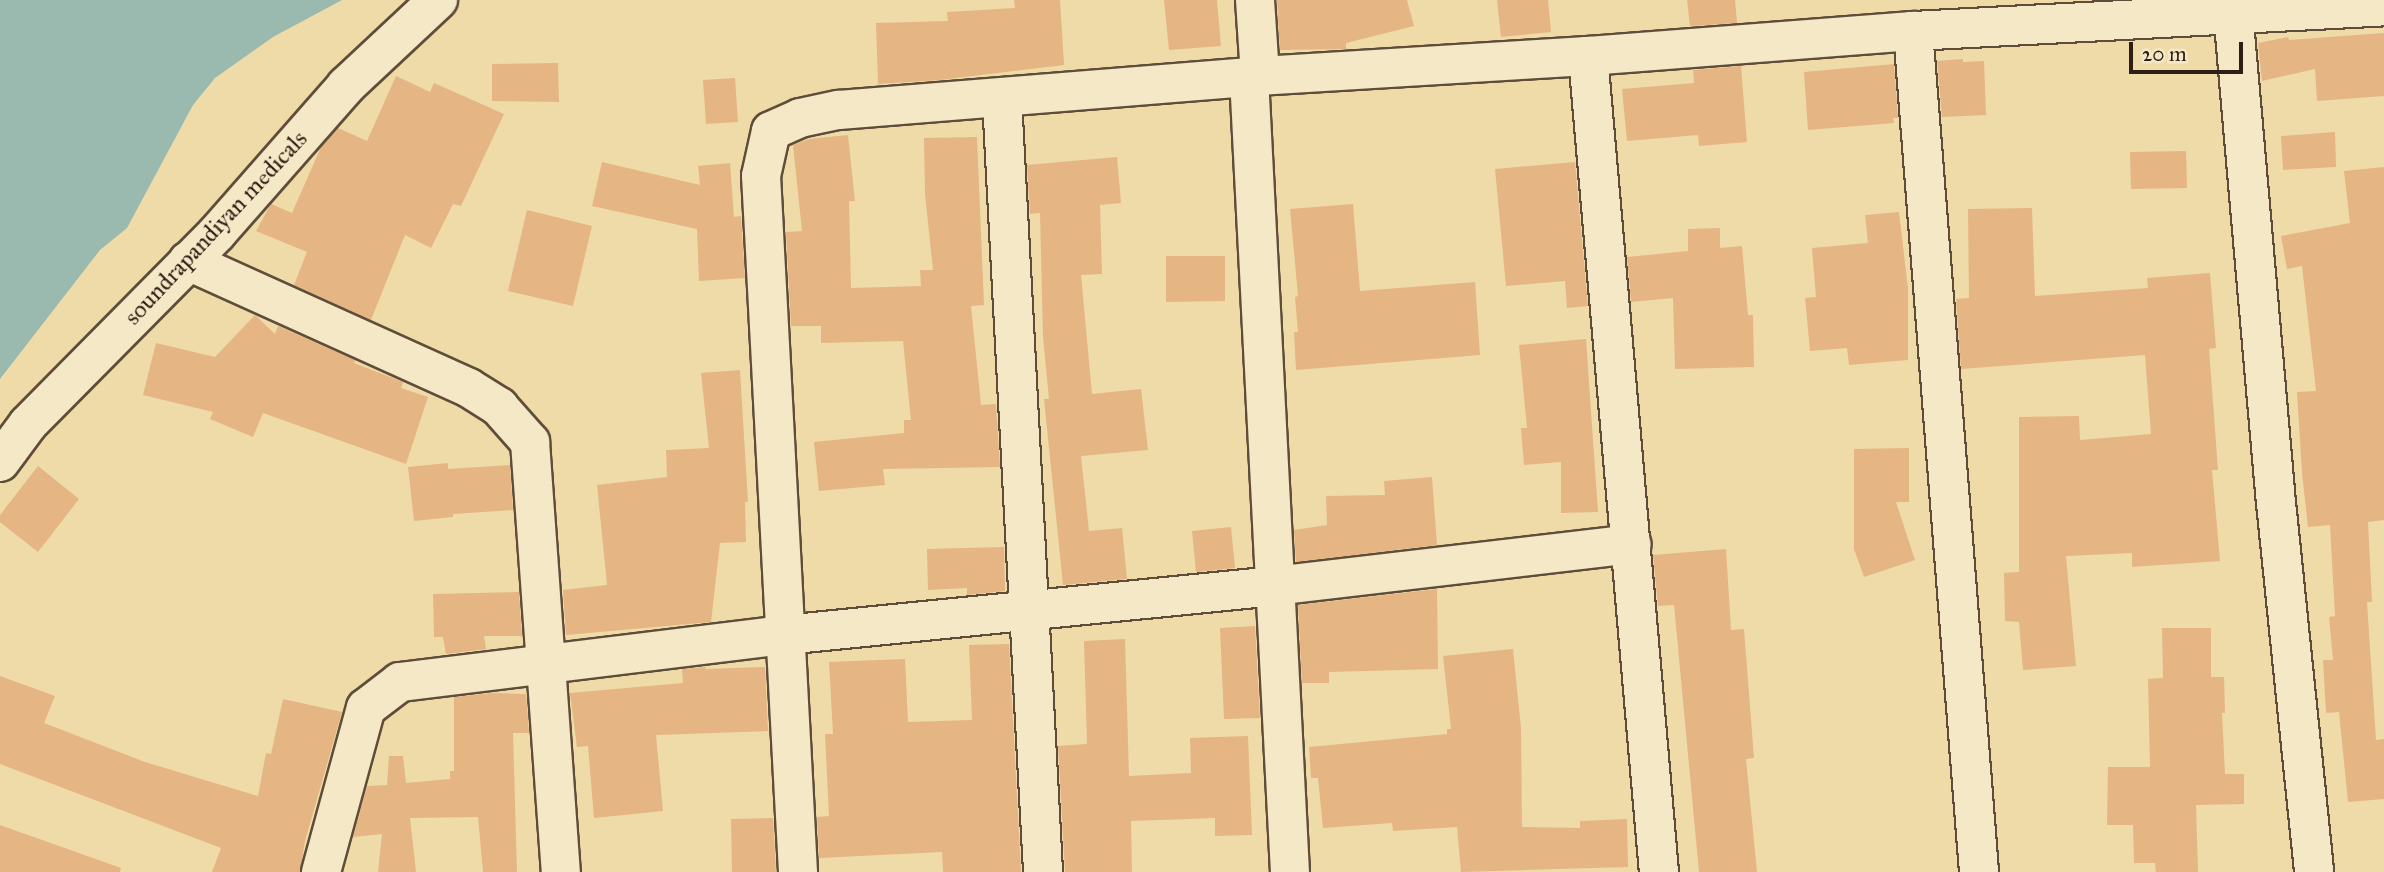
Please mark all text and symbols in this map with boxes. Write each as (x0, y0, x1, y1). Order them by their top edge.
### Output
scale bar (2132, 28, 2246, 72)
text: 20 m (2142, 41, 2187, 67)
street label: soundrapandiyan medicals (119, 125, 313, 331)

